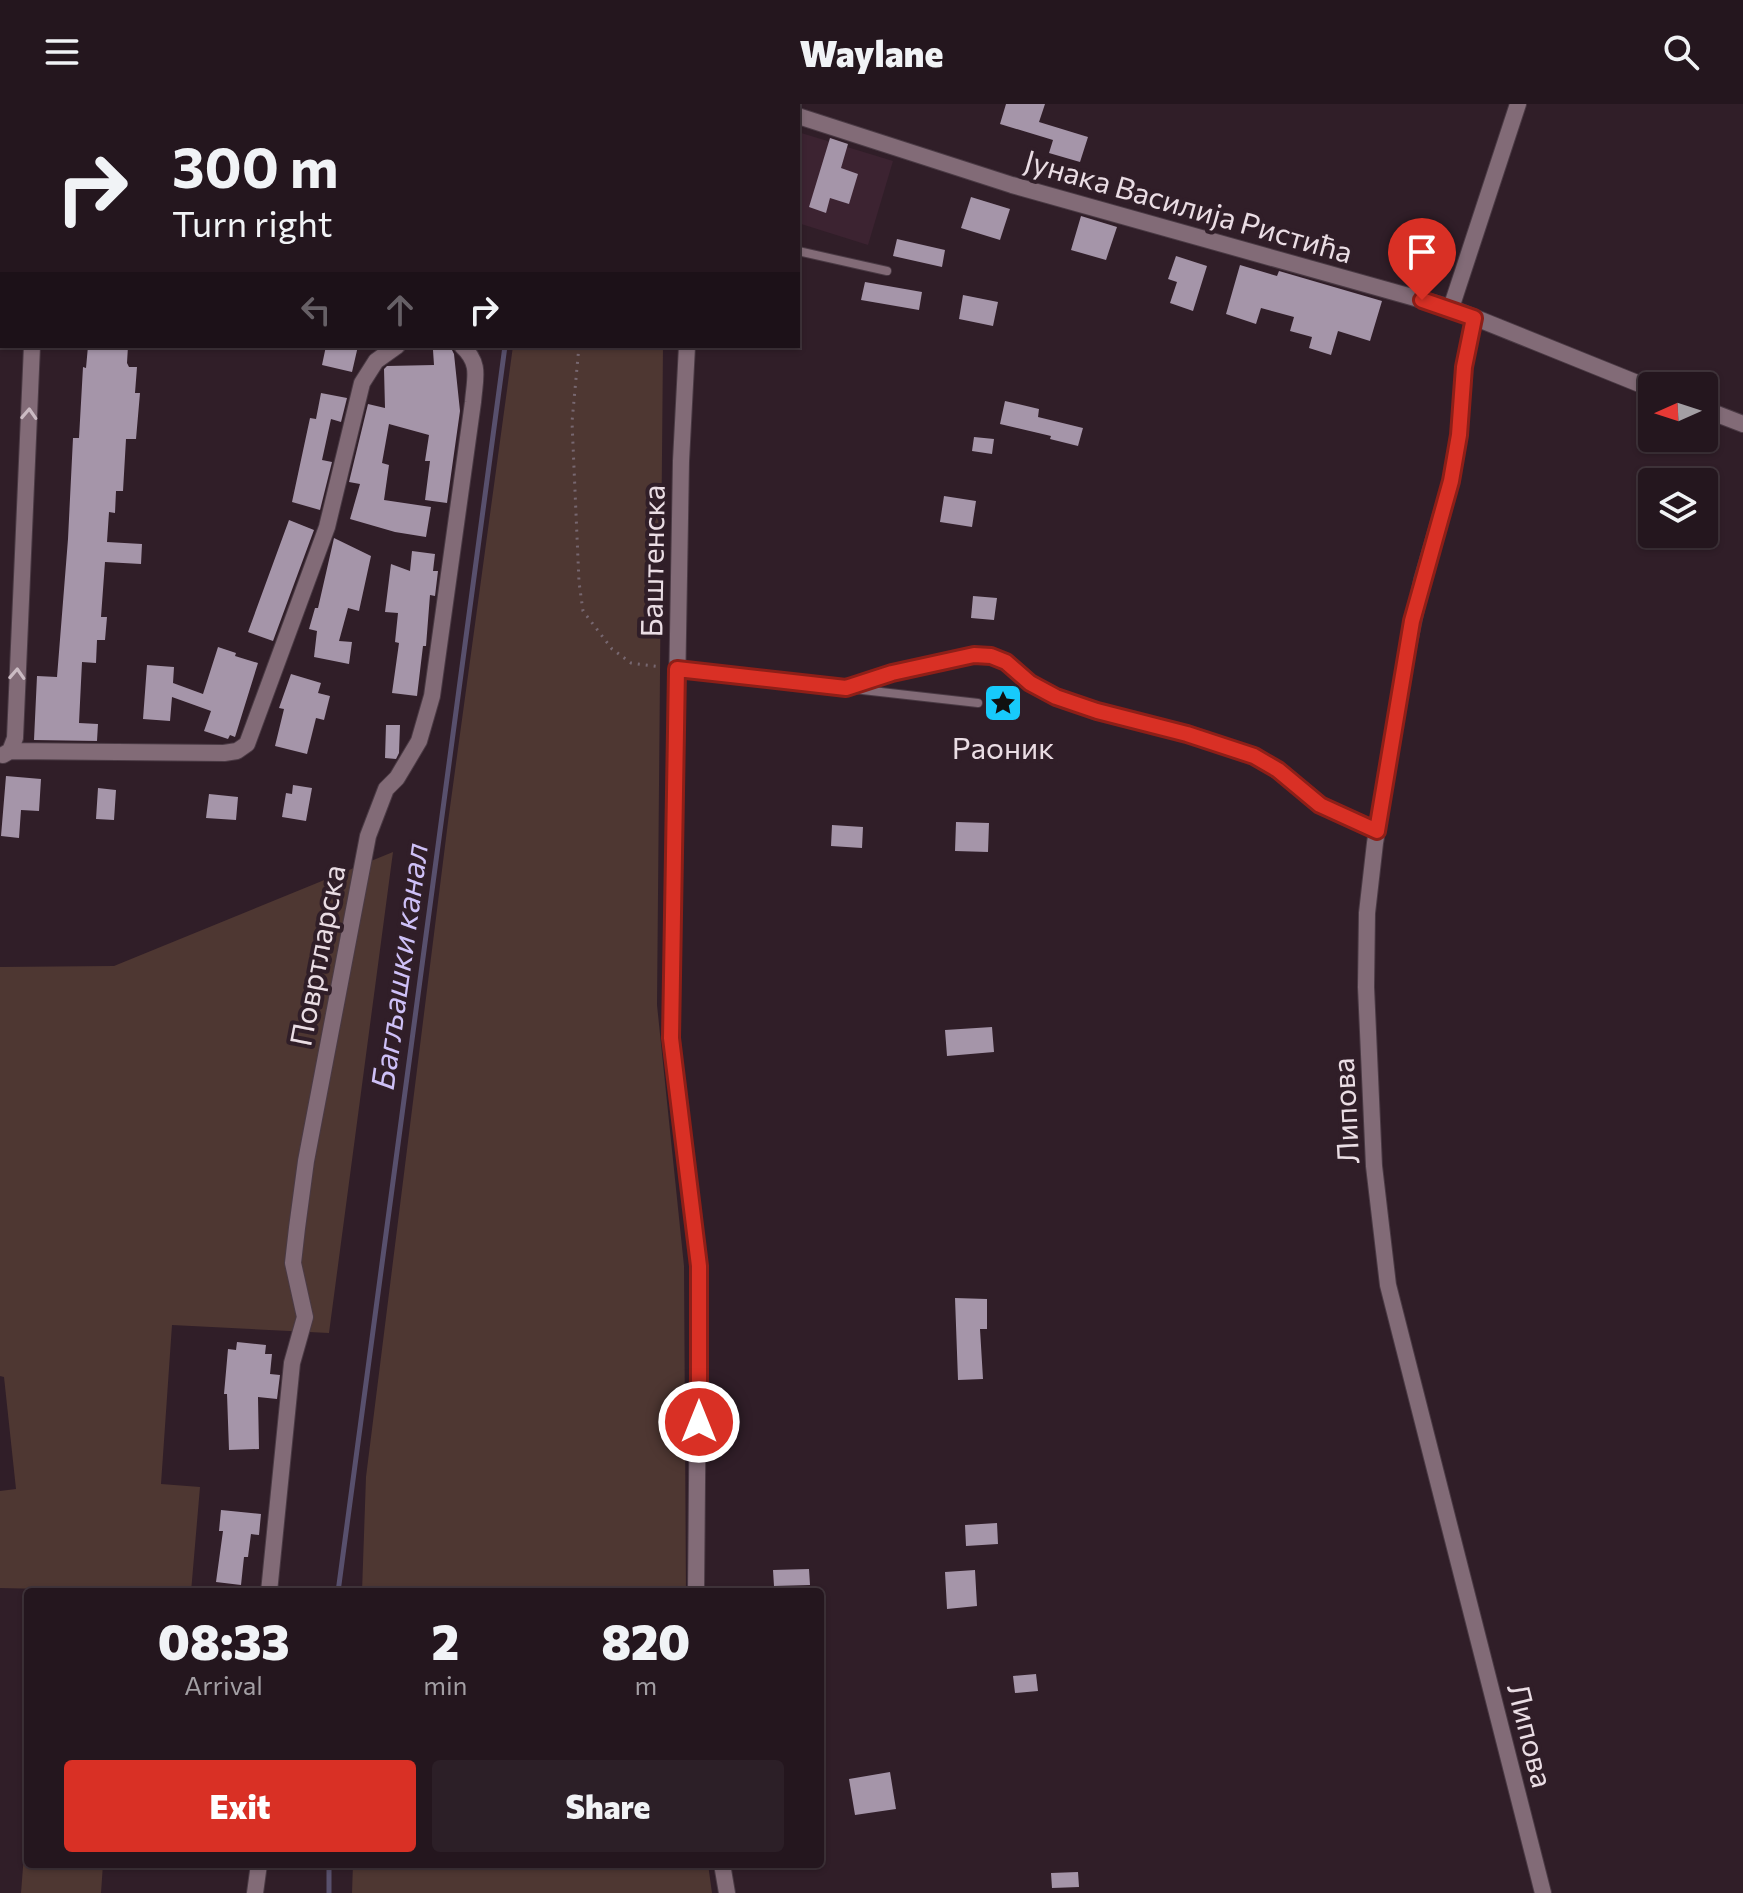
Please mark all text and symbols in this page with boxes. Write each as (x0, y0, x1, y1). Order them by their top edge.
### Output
icon: menu (40, 30, 84, 74)
text: Waylane (800, 30, 943, 74)
icon: search (1659, 30, 1703, 74)
text: 300 m (172, 131, 339, 200)
icon: right (40, 136, 144, 240)
street label: Јунака Василија Ристића (1021, 140, 1357, 270)
text: Turn right (172, 200, 333, 244)
pin (1388, 218, 1456, 300)
icon: arrive (1400, 230, 1444, 274)
icon: left (294, 288, 338, 332)
icon: ahead (378, 288, 422, 332)
icon: right (462, 288, 506, 332)
north arrow (1638, 372, 1718, 452)
map controls (1638, 372, 1718, 548)
one-way arrow (20, 407, 37, 420)
button: layers (1638, 468, 1718, 548)
street label: Баштенска (631, 484, 671, 638)
one-way arrow (9, 667, 26, 680)
place icon: Раоник (982, 682, 1024, 724)
place label: Раоник (952, 728, 1054, 765)
water label: Багљашки канал (361, 840, 435, 1092)
street label: Повртларска (280, 861, 352, 1049)
street label: Липова (1323, 1057, 1365, 1165)
position arrow (657, 1380, 741, 1464)
text: 08:33 (158, 1611, 290, 1670)
text: 2 (431, 1611, 459, 1670)
text: 820 (601, 1611, 690, 1670)
text: Arrival (184, 1669, 263, 1700)
text: min (423, 1669, 467, 1700)
text: m (634, 1669, 657, 1700)
street label: Липова (1501, 1679, 1563, 1791)
button: Exit (64, 1760, 416, 1852)
button: Share (432, 1760, 784, 1852)

